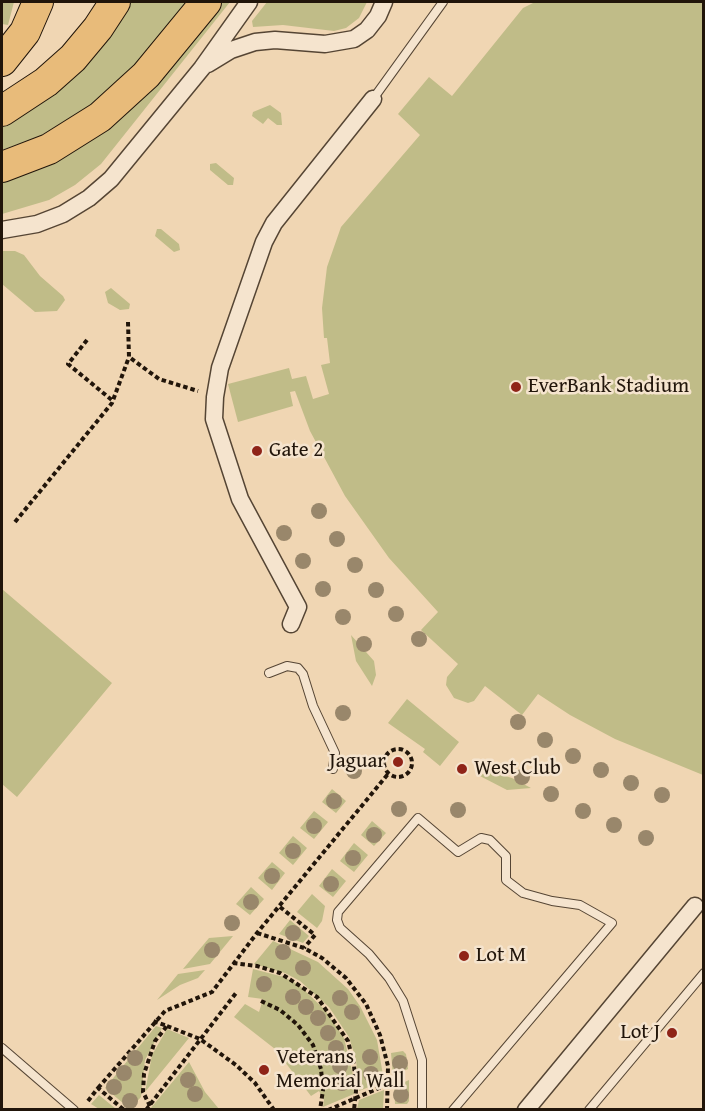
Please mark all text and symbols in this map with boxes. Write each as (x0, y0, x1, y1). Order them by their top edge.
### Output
place label: EverBank Stadium (528, 374, 689, 400)
marker: EverBank Stadium (509, 380, 523, 394)
place label: Gate 2 (269, 438, 323, 464)
marker: Gate 2 (250, 444, 264, 458)
place label: Jaguar (329, 749, 386, 775)
marker: Jaguar (391, 755, 405, 769)
place label: West Club (474, 756, 561, 782)
marker: West Club (455, 762, 469, 776)
place label: Lot M (476, 943, 526, 969)
marker: Lot M (457, 949, 471, 963)
place label: Lot J (620, 1020, 660, 1046)
marker: Lot J (665, 1026, 679, 1040)
place label: Veterans Memorial Wall (276, 1045, 405, 1095)
marker: Veterans Memorial Wall (257, 1063, 271, 1077)

